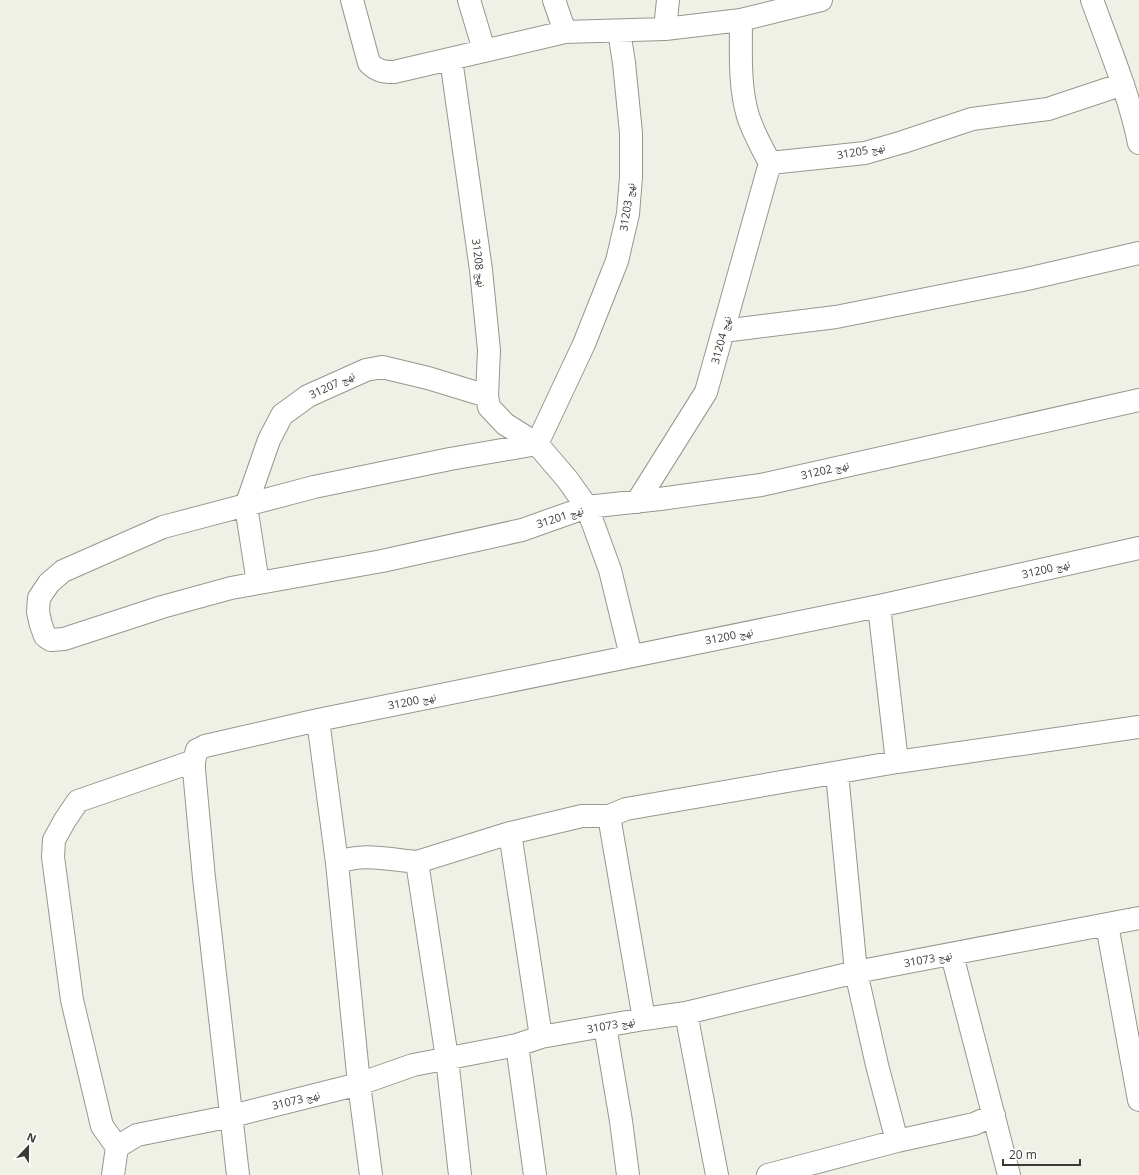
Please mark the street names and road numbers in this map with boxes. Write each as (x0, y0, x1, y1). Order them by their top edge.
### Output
street label: نهج 31205 (836, 139, 886, 162)
street label: نهج 31203 (615, 182, 638, 232)
street label: نهج 31208 (469, 238, 490, 288)
street label: نهج 31204 (707, 314, 734, 365)
street label: نهج 31207 (306, 367, 357, 402)
street label: نهج 31202 (799, 457, 850, 482)
street label: نهج 31201 (534, 502, 585, 531)
street label: نهج 31200 (1020, 556, 1071, 581)
street label: نهج 31200 (703, 623, 754, 648)
street label: نهج 31200 (386, 688, 437, 713)
street label: نهج 31073 (903, 947, 953, 970)
street label: نهج 31073 (586, 1013, 636, 1036)
street label: نهج 31073 (270, 1086, 321, 1113)

